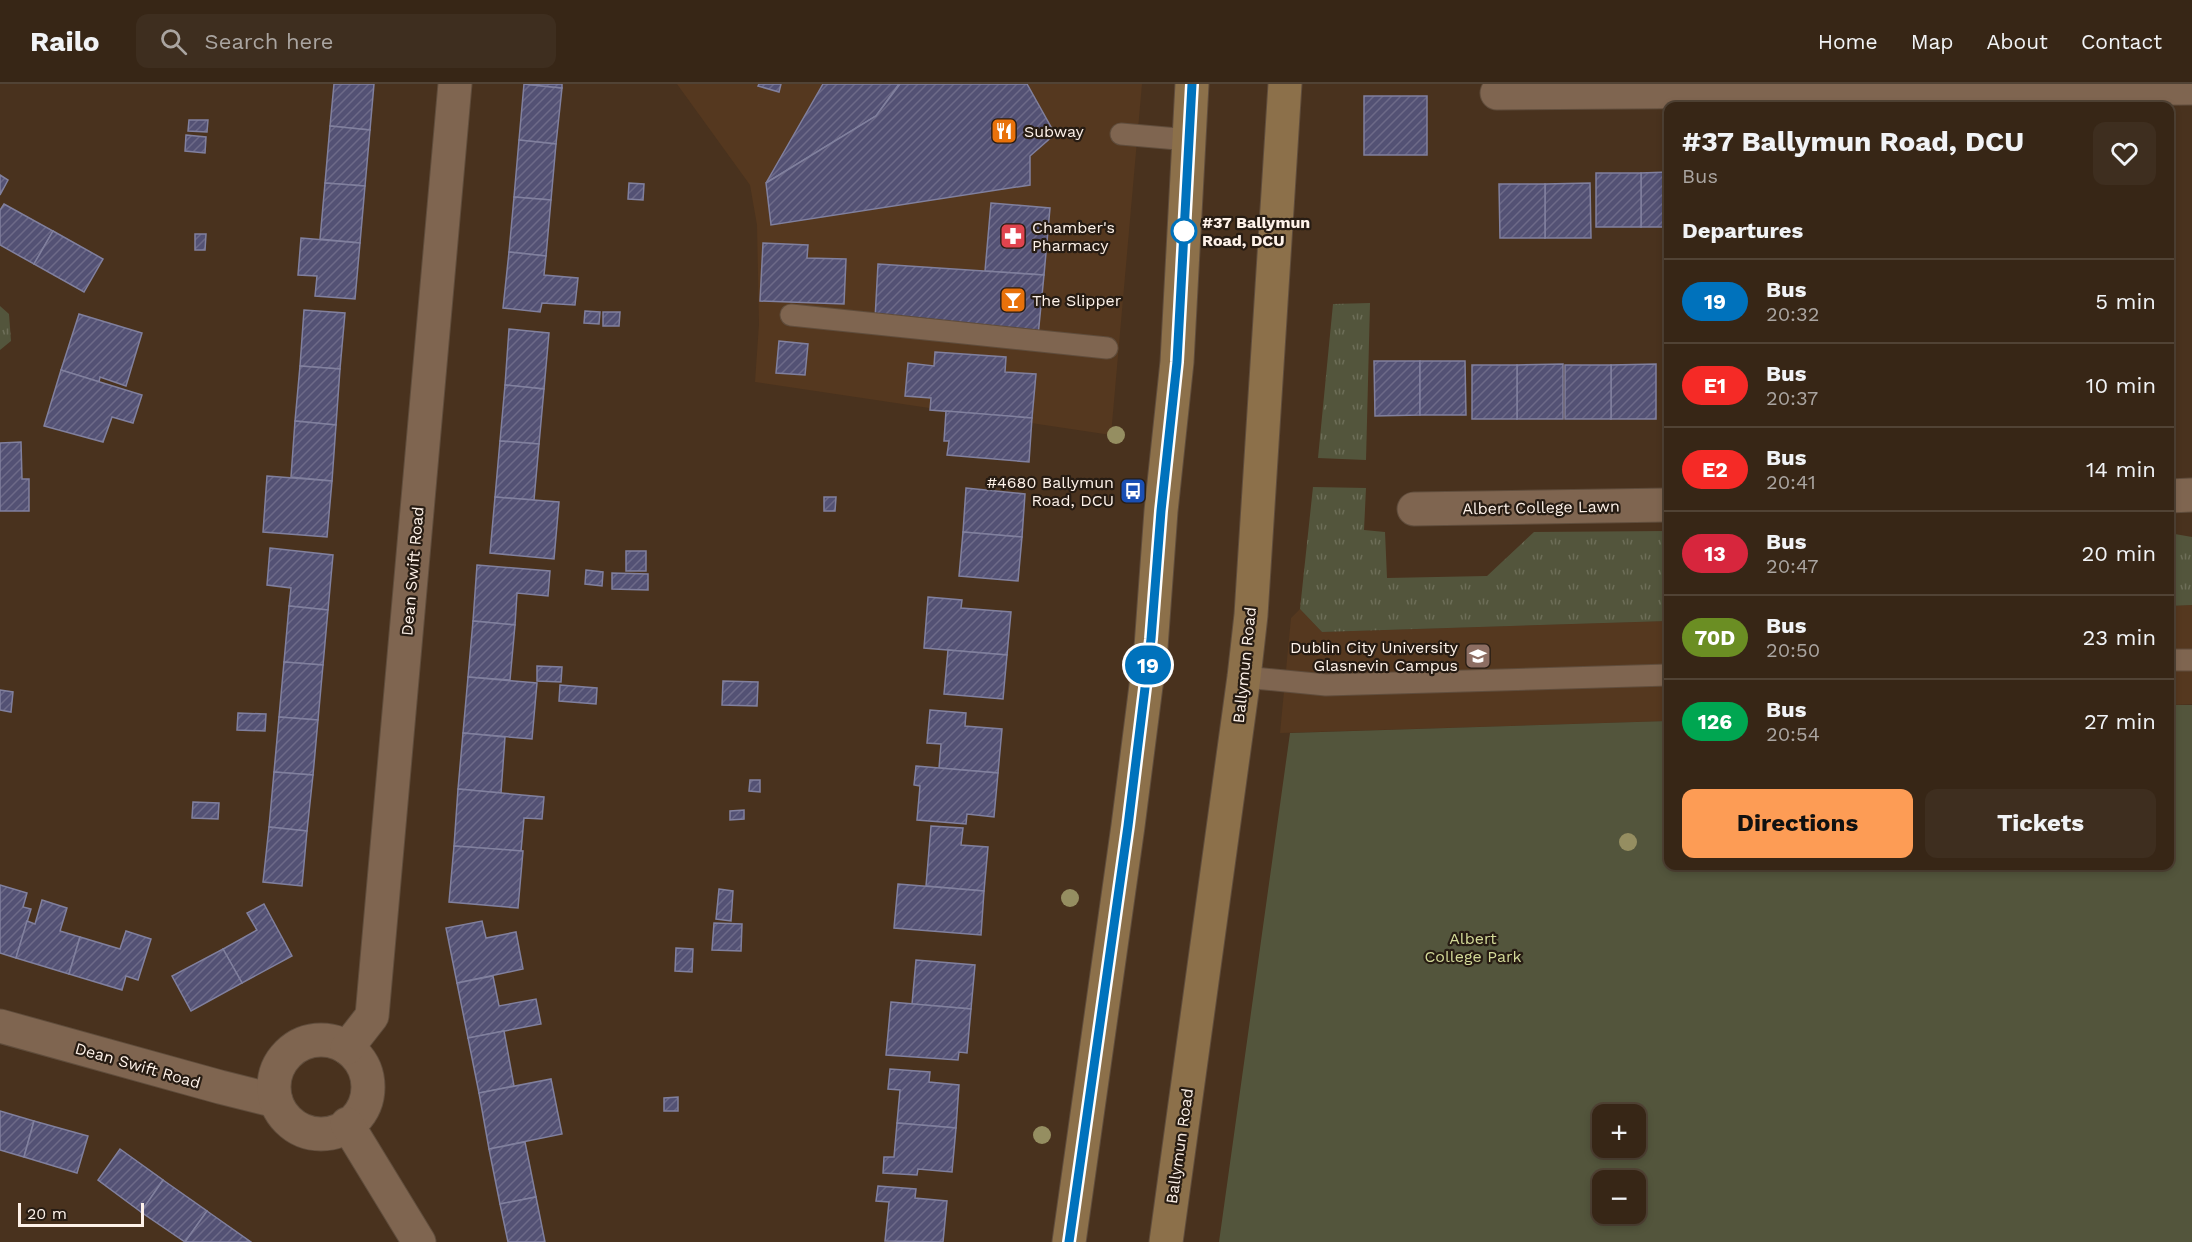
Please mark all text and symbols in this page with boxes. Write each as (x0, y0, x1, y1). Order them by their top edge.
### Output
search box (136, 14, 556, 68)
text: Railo (30, 25, 100, 58)
icon: search (157, 25, 190, 58)
text: Search here (205, 29, 334, 54)
text: Home (1818, 29, 1878, 54)
text: Map (1911, 29, 1954, 54)
text: About (1987, 29, 2048, 54)
text: Contact (2081, 29, 2162, 54)
restaurant icon: Subway (989, 116, 1019, 146)
place label: Subway (1024, 122, 1085, 141)
button: heart (2093, 122, 2156, 185)
text: #37 Ballymun Road, DCU (1682, 125, 2024, 158)
text: Bus (1682, 164, 1718, 188)
place label: #37 Ballymun Road, DCU (1202, 213, 1310, 250)
place label: Chamber's Pharmacy (1032, 218, 1115, 255)
marker: #37 Ballymun Road, DCU (1171, 218, 1197, 244)
text: Departures (1682, 218, 1803, 243)
pharmacy icon: Chamber's Pharmacy (998, 221, 1028, 251)
text: Bus (1766, 277, 1806, 302)
bar icon: The Slipper (998, 285, 1028, 315)
text: 19 (1704, 289, 1726, 314)
text: 5 min (2095, 289, 2156, 314)
place label: The Slipper (1032, 291, 1122, 310)
text: 20:32 (1766, 302, 1819, 326)
text: Bus (1766, 361, 1806, 386)
text: E1 (1704, 373, 1726, 398)
text: 10 min (2086, 373, 2156, 398)
text: 20:37 (1766, 386, 1818, 410)
text: Bus (1766, 445, 1806, 470)
text: E2 (1702, 457, 1728, 482)
text: 14 min (2086, 457, 2156, 482)
text: 20:41 (1766, 470, 1816, 494)
place label: #4680 Ballymun Road, DCU (987, 473, 1114, 510)
bus stop icon: #4680 Ballymun Road, DCU (1118, 476, 1148, 506)
street label: Albert College Lawn (1462, 497, 1620, 518)
street label: Dean Swift Road (397, 506, 428, 637)
text: Bus (1766, 529, 1806, 554)
text: 13 (1704, 541, 1726, 566)
text: 20 min (2082, 541, 2156, 566)
text: 20:47 (1766, 554, 1818, 578)
street label: Ballymun Road (1229, 606, 1260, 724)
text: Bus (1766, 613, 1806, 638)
text: 70D (1695, 625, 1735, 650)
text: 23 min (2082, 625, 2156, 650)
place label: Dublin City University Glasnevin Campus (1290, 638, 1459, 675)
text: 20:50 (1766, 638, 1820, 662)
school or university icon: Dublin City University Glasnevin Campus (1463, 641, 1493, 671)
line badge: 19 (1121, 646, 1175, 684)
text: 19 (1137, 653, 1159, 678)
text: Bus (1766, 697, 1806, 722)
text: 126 (1698, 709, 1732, 734)
text: 27 min (2084, 709, 2156, 734)
text: 20:54 (1766, 722, 1820, 746)
button: Directions (1682, 789, 1913, 858)
button: Tickets (1925, 789, 2156, 858)
park label: Albert College Park (1424, 929, 1522, 966)
street label: Dean Swift Road (73, 1038, 203, 1092)
street label: Ballymun Road (1162, 1087, 1197, 1205)
map controls (1592, 1104, 1646, 1224)
button: + (1592, 1104, 1646, 1158)
button: − (1592, 1170, 1646, 1224)
scale bar (18, 1200, 144, 1228)
text: 20 m (27, 1204, 67, 1223)

